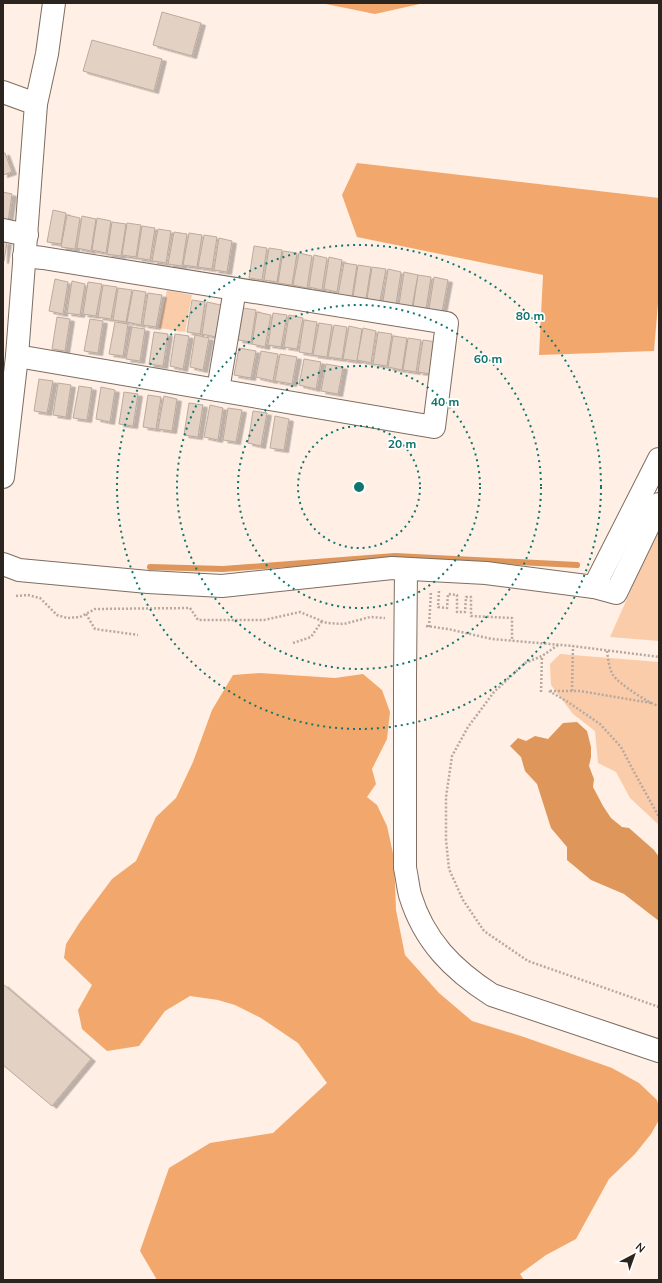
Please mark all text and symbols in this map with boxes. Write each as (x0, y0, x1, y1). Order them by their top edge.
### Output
text: 80 m (516, 308, 544, 323)
text: 60 m (474, 351, 502, 366)
text: 40 m (431, 394, 459, 409)
text: 20 m (388, 436, 416, 451)
centre of rings (352, 480, 366, 494)
north arrow (614, 1235, 654, 1275)
text: N (633, 1239, 648, 1255)

